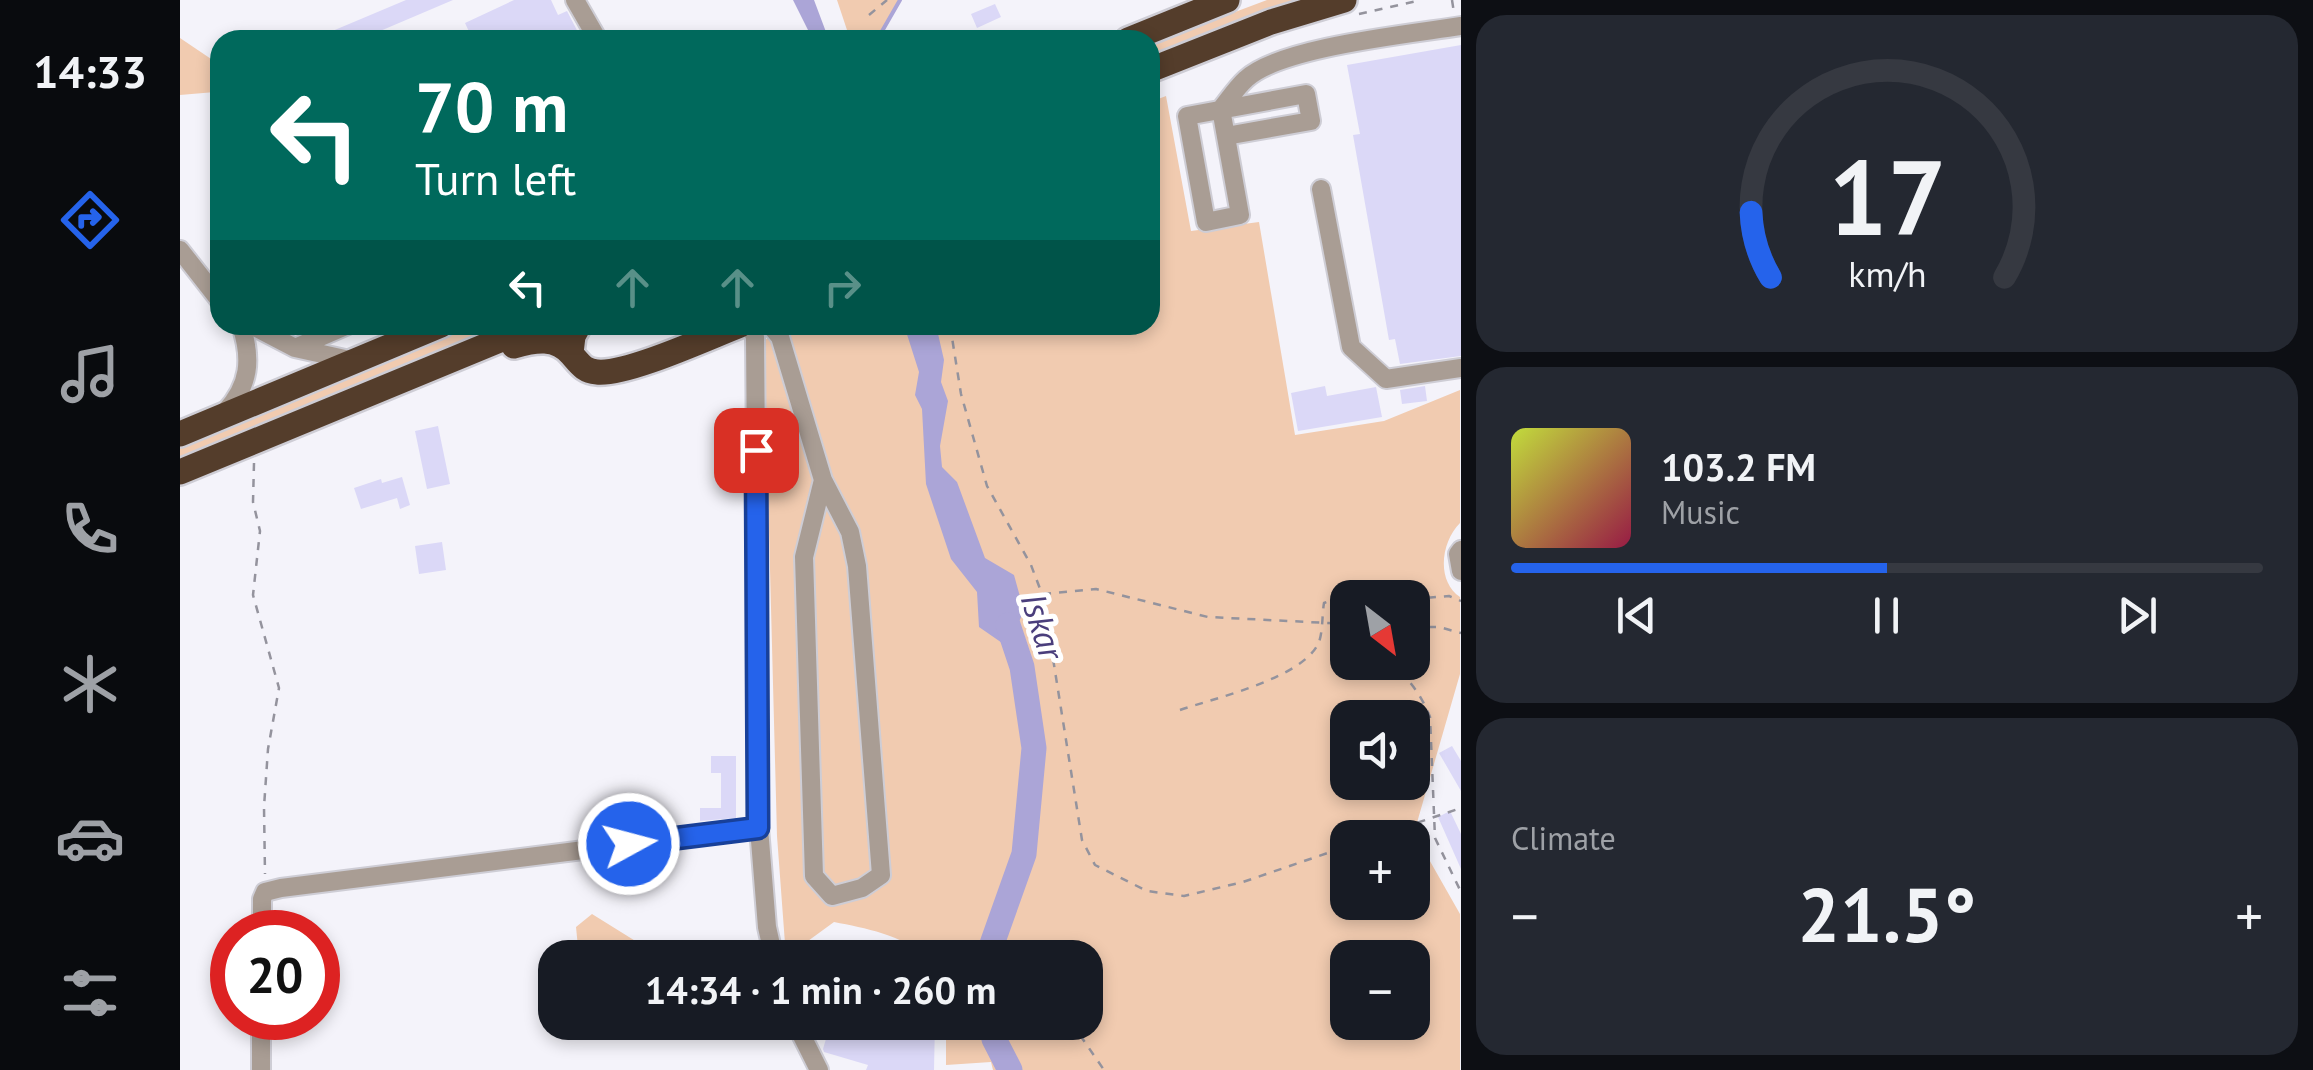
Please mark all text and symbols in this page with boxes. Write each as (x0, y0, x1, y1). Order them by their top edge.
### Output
text: 14:33 (33, 42, 147, 100)
text: 70 m (415, 61, 568, 151)
icon: left (250, 70, 380, 200)
text: 17 (1828, 129, 1946, 264)
text: Turn left (415, 149, 576, 207)
icon: directions (55, 185, 125, 255)
text: km/h (1848, 251, 1926, 297)
icon: left (500, 260, 555, 315)
icon: ahead (605, 260, 660, 315)
icon: ahead (710, 260, 765, 315)
icon: right (815, 260, 870, 315)
icon: music (55, 339, 125, 409)
pin (714, 408, 799, 493)
icon: arrive (729, 423, 784, 478)
text: 103.2 FM (1661, 442, 1816, 491)
text: Music (1661, 491, 1740, 533)
icon: phone (55, 494, 125, 564)
north arrow (1330, 580, 1430, 680)
map controls (1330, 580, 1430, 1040)
water label: Iskar (1011, 587, 1076, 667)
icon: previous (1609, 588, 1664, 643)
icon: pause (1859, 588, 1914, 643)
icon: next (2110, 588, 2165, 643)
icon: climate (55, 649, 125, 719)
button: sound (1330, 700, 1430, 800)
position arrow (577, 792, 681, 896)
icon: car (55, 803, 125, 873)
text: Climate (1511, 817, 1616, 859)
button: + (1330, 820, 1430, 920)
text: 21.5° (1798, 866, 1976, 963)
text: − (1511, 880, 1539, 951)
text: + (2235, 880, 2263, 951)
speed limit sign: 20 (210, 910, 340, 1040)
button: − (1330, 940, 1430, 1040)
icon: filters (55, 958, 125, 1028)
text: 14:34 · 1 min · 260 m (645, 965, 996, 1014)

